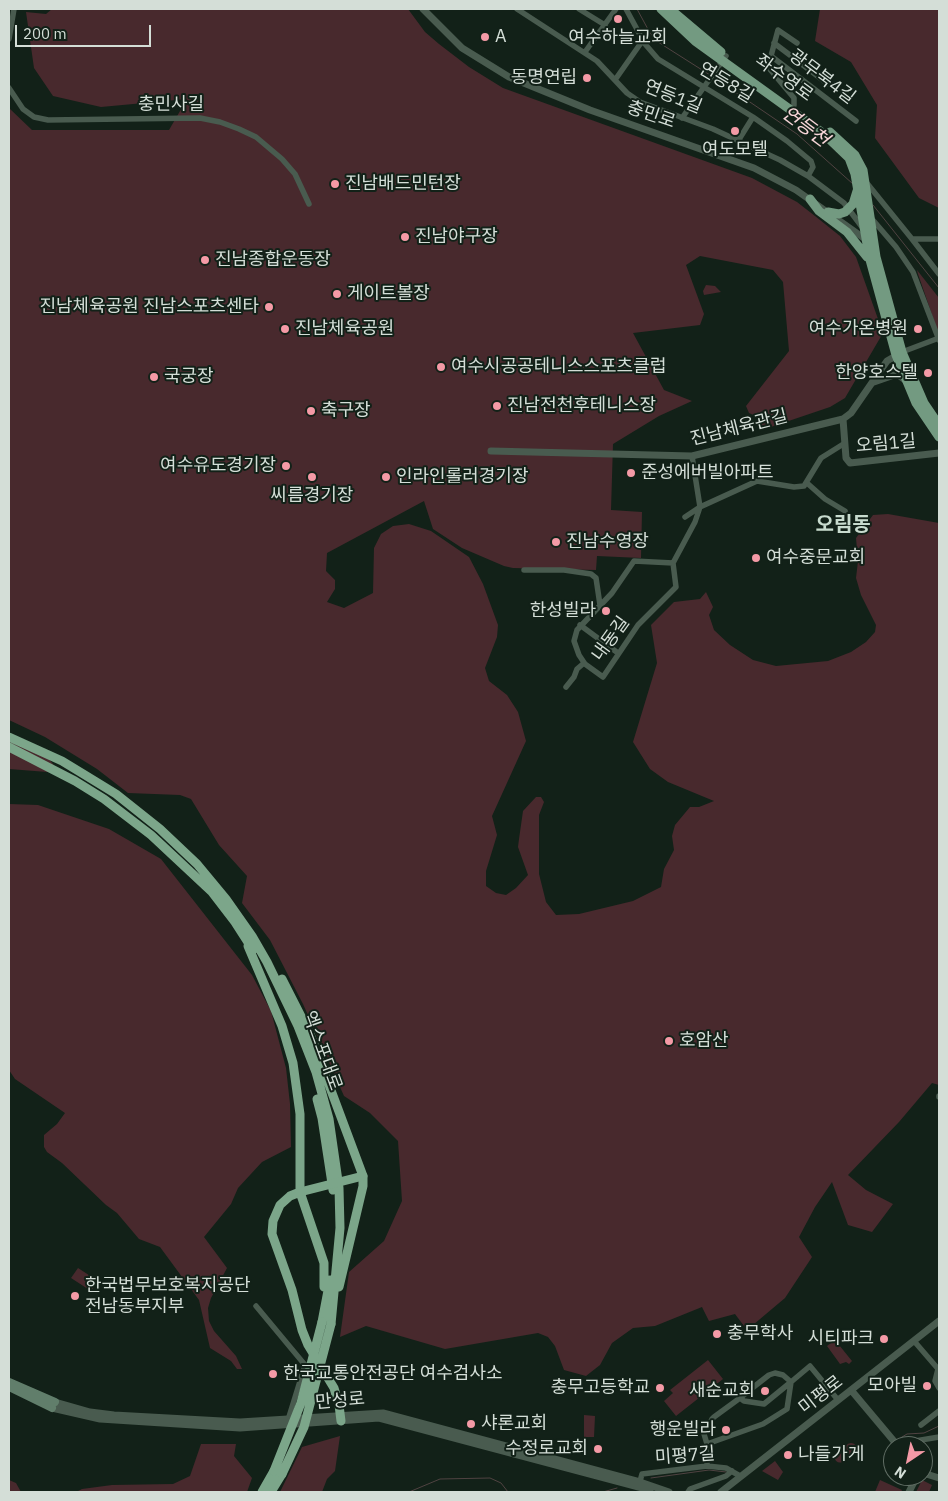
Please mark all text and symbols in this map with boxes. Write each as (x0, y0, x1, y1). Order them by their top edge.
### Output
marker: 여수하늘교회 (612, 13, 624, 25)
scale bar (18, 15, 154, 47)
text: 200 m (23, 24, 67, 43)
place label: A (495, 26, 507, 48)
place label: 여수하늘교회 (568, 27, 668, 49)
marker: A (479, 31, 491, 43)
street label: 광무북4길 (785, 45, 859, 109)
street label: 좌수영로 (751, 50, 817, 106)
street label: 연등8길 (695, 58, 757, 108)
place label: 동명연립 (511, 67, 577, 89)
marker: 동명연립 (581, 72, 593, 84)
street label: 연등1길 (641, 76, 705, 118)
street label: 충민사길 (138, 94, 204, 116)
street label: 충민로 (624, 97, 678, 133)
water label: 연등천 (777, 102, 833, 152)
marker: 여도모텔 (729, 125, 741, 137)
place label: 여도모텔 (702, 139, 768, 161)
place label: 진남배드민턴장 (345, 173, 461, 195)
marker: 진남배드민턴장 (329, 178, 341, 190)
place label: 진남야구장 (415, 226, 498, 248)
marker: 진남야구장 (399, 231, 411, 243)
place label: 진남종합운동장 (215, 249, 331, 271)
marker: 진남종합운동장 (199, 254, 211, 266)
place label: 게이트볼장 (347, 283, 430, 305)
marker: 게이트볼장 (331, 288, 343, 300)
place label: 진남체육공원 진남스포츠센타 (39, 296, 259, 318)
marker: 진남체육공원 진남스포츠센타 (263, 301, 275, 313)
place label: 진남체육공원 (295, 318, 394, 340)
place label: 여수가온병원 (809, 318, 908, 340)
marker: 진남체육공원 (279, 323, 291, 335)
marker: 여수가온병원 (912, 323, 924, 335)
place label: 여수시공공테니스스포츠클럽 (451, 356, 666, 378)
marker: 여수시공공테니스스포츠클럽 (435, 361, 447, 373)
place label: 한양호스텔 (835, 362, 918, 384)
place label: 국궁장 (164, 366, 214, 388)
marker: 한양호스텔 (922, 367, 934, 379)
marker: 국궁장 (148, 371, 160, 383)
place label: 진남전천후테니스장 (507, 395, 656, 417)
place label: 축구장 (321, 400, 371, 422)
marker: 진남전천후테니스장 (491, 400, 503, 412)
marker: 축구장 (305, 405, 317, 417)
street label: 진남체육관길 (688, 406, 790, 450)
street label: 오림1길 (855, 431, 917, 457)
place label: 여수유도경기장 (160, 455, 276, 477)
marker: 여수유도경기장 (280, 460, 292, 472)
place label: 준성에버빌아파트 (641, 462, 773, 484)
place label: 인라인롤러경기장 (396, 466, 528, 488)
marker: 준성에버빌아파트 (625, 467, 637, 479)
marker: 씨름경기장 (306, 471, 318, 483)
marker: 인라인롤러경기장 (380, 471, 392, 483)
place label: 씨름경기장 (271, 485, 353, 507)
district label: 오림동 (815, 513, 871, 537)
place label: 진남수영장 (566, 531, 649, 553)
marker: 진남수영장 (550, 536, 562, 548)
place label: 여수중문교회 (766, 547, 865, 569)
marker: 여수중문교회 (750, 552, 762, 564)
place label: 한성빌라 (530, 600, 596, 622)
marker: 한성빌라 (600, 605, 612, 617)
street label: 내동길 (588, 613, 634, 665)
street label: 엑스포대로 (298, 1008, 346, 1094)
place label: 호암산 (679, 1030, 729, 1052)
marker: 호암산 (663, 1035, 675, 1047)
place label: 한국법무보호복지공단 전남동부지부 (85, 1275, 251, 1318)
marker: 한국법무보호복지공단 전남동부지부 (69, 1290, 81, 1302)
place label: 충무학사 (727, 1323, 793, 1345)
marker: 충무학사 (711, 1328, 723, 1340)
place label: 시티파크 (808, 1328, 874, 1350)
marker: 시티파크 (878, 1333, 890, 1345)
place label: 한국교통안전공단 여수검사소 (283, 1363, 503, 1385)
marker: 한국교통안전공단 여수검사소 (267, 1368, 279, 1380)
street label: 미평로 (795, 1371, 847, 1419)
place label: 모아빌 (867, 1375, 917, 1397)
place label: 충무고등학교 (551, 1377, 650, 1399)
place label: 새순교회 (689, 1380, 755, 1402)
marker: 모아빌 (921, 1380, 933, 1392)
marker: 충무고등학교 (654, 1382, 666, 1394)
marker: 새순교회 (759, 1385, 771, 1397)
street label: 만성로 (314, 1388, 366, 1414)
place label: 샤론교회 (481, 1413, 547, 1435)
marker: 샤론교회 (465, 1418, 477, 1430)
place label: 행운빌라 (650, 1419, 716, 1441)
marker: 행운빌라 (720, 1424, 732, 1436)
north arrow (883, 1436, 933, 1486)
place label: 수정로교회 (505, 1438, 588, 1460)
marker: 수정로교회 (592, 1443, 604, 1455)
street label: 미평7길 (654, 1443, 716, 1469)
place label: 나들가게 (798, 1444, 864, 1466)
marker: 나들가게 (782, 1449, 794, 1461)
text: N (891, 1462, 909, 1483)

